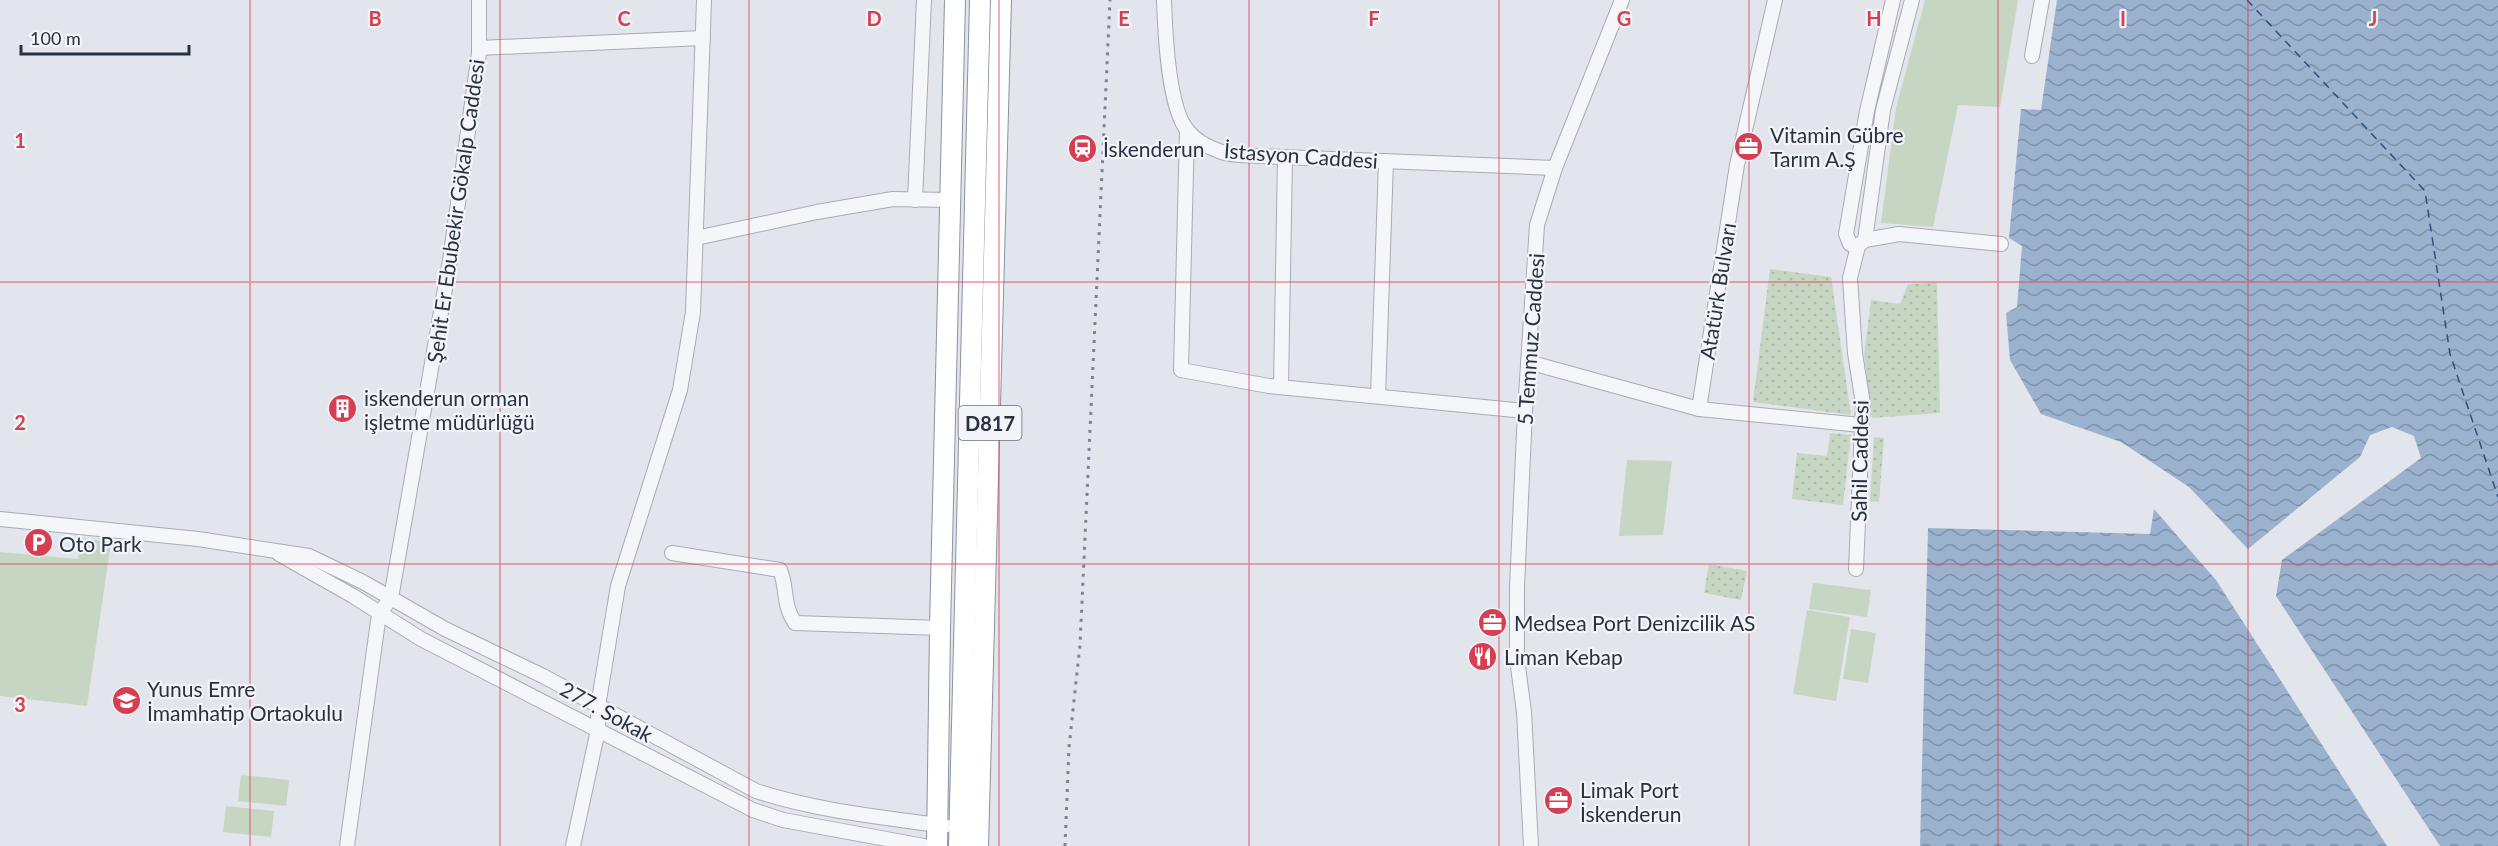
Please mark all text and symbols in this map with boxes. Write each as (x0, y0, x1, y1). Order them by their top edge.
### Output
text: B (368, 6, 382, 30)
text: C (617, 6, 631, 30)
text: D (866, 6, 882, 30)
text: E (1118, 6, 1130, 30)
text: F (1368, 6, 1380, 30)
text: G (1617, 6, 1631, 30)
text: H (1866, 6, 1882, 30)
text: I (2120, 6, 2126, 30)
text: J (2369, 6, 2377, 30)
scale bar (21, 18, 189, 56)
text: 100 m (30, 27, 81, 49)
street label: Şehit Er Ebubekir Gökalp Caddesi (421, 57, 489, 365)
place label: Vitamin Gübre Tarım A.Ş (1770, 122, 1904, 171)
text: 1 (14, 128, 26, 152)
office icon: Vitamin Gübre Tarım A.Ş (1733, 130, 1765, 162)
station icon: İskenderun (1066, 132, 1098, 164)
place label: İskenderun (1103, 136, 1204, 161)
street label: İstasyon Caddesi (1223, 137, 1379, 173)
street label: Atatürk Bulvarı (1694, 221, 1740, 361)
street label: 5 Temmuz Caddesi (1512, 252, 1548, 426)
place label: iskenderun orman işletme müdürlüğü (364, 385, 535, 434)
building icon: iskenderun orman işletme müdürlüğü (327, 393, 359, 425)
street label: Sahil Caddesi (1845, 400, 1873, 522)
road number: D817 (958, 406, 1022, 440)
text: 2 (14, 410, 26, 434)
parking icon: Oto Park (22, 527, 54, 559)
place label: Oto Park (59, 531, 142, 556)
office icon: Medsea Port Denizcilik AS (1477, 606, 1509, 638)
place label: Medsea Port Denizcilik AS (1514, 610, 1756, 635)
restaurant icon: Liman Kebap (1467, 640, 1499, 672)
place label: Liman Kebap (1504, 644, 1623, 669)
street label: 277. Sokak (556, 675, 658, 747)
place label: Yunus Emre İmamhatip Ortaokulu (147, 676, 343, 725)
school or university icon: Yunus Emre İmamhatip Ortaokulu (110, 684, 142, 716)
text: 3 (14, 692, 26, 716)
place label: Limak Port İskenderun (1580, 777, 1681, 826)
office icon: Limak Port İskenderun (1543, 785, 1575, 817)

